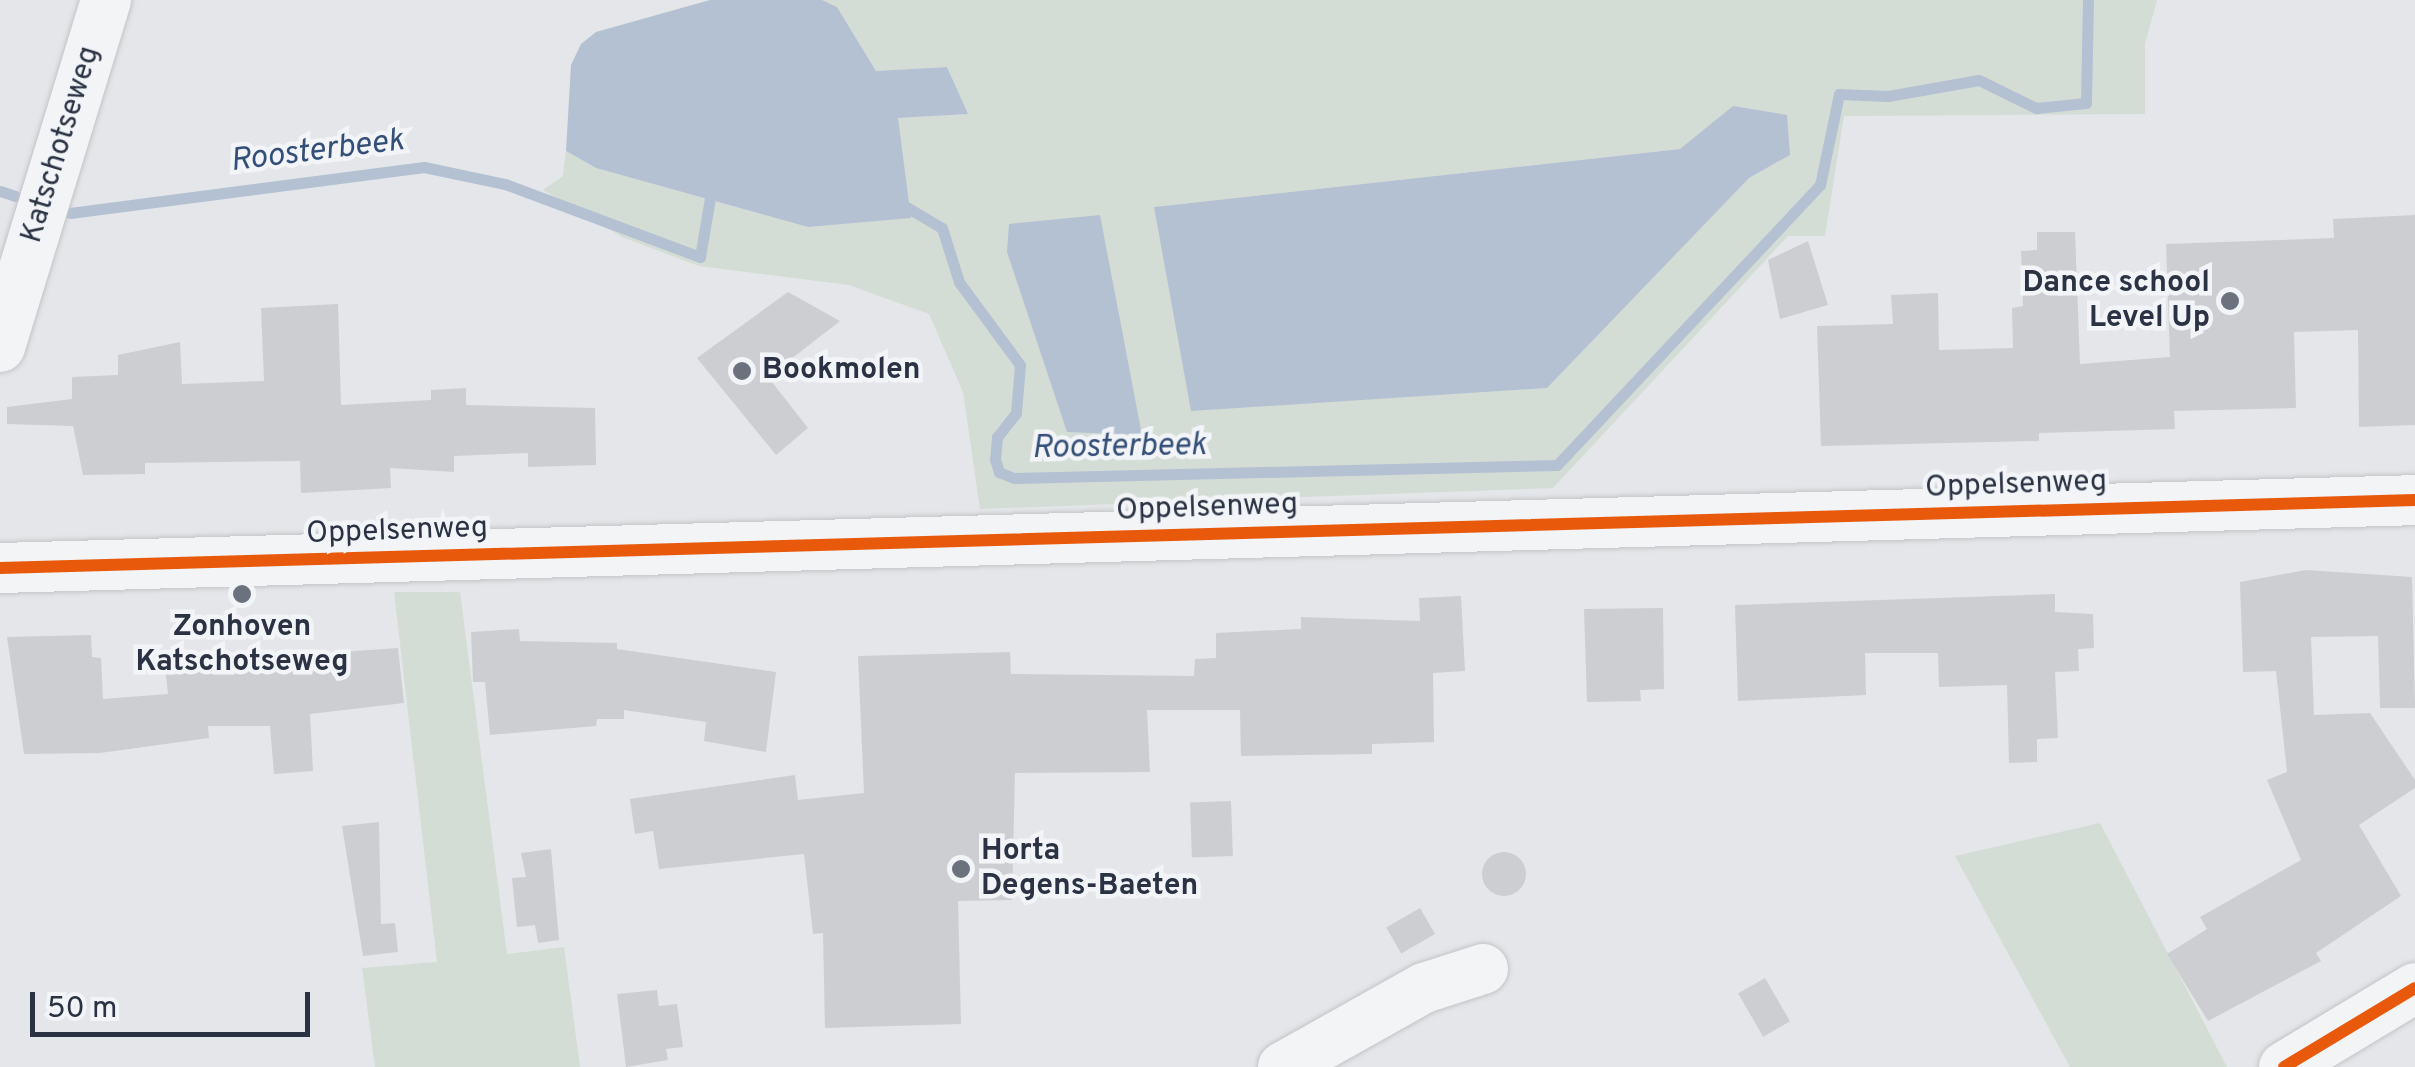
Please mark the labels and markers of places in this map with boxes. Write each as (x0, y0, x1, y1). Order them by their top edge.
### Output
place label: Dance school Level Up (2023, 266, 2210, 336)
marker: Dance school Level Up (2219, 290, 2241, 312)
place label: Bookmolen (762, 353, 921, 389)
marker: Bookmolen (731, 360, 753, 382)
marker: Zonhoven Katschotseweg (231, 583, 253, 605)
place label: Zonhoven Katschotseweg (136, 610, 348, 680)
place label: Horta Degens-Baeten (981, 834, 1198, 904)
marker: Horta Degens-Baeten (950, 858, 972, 880)

